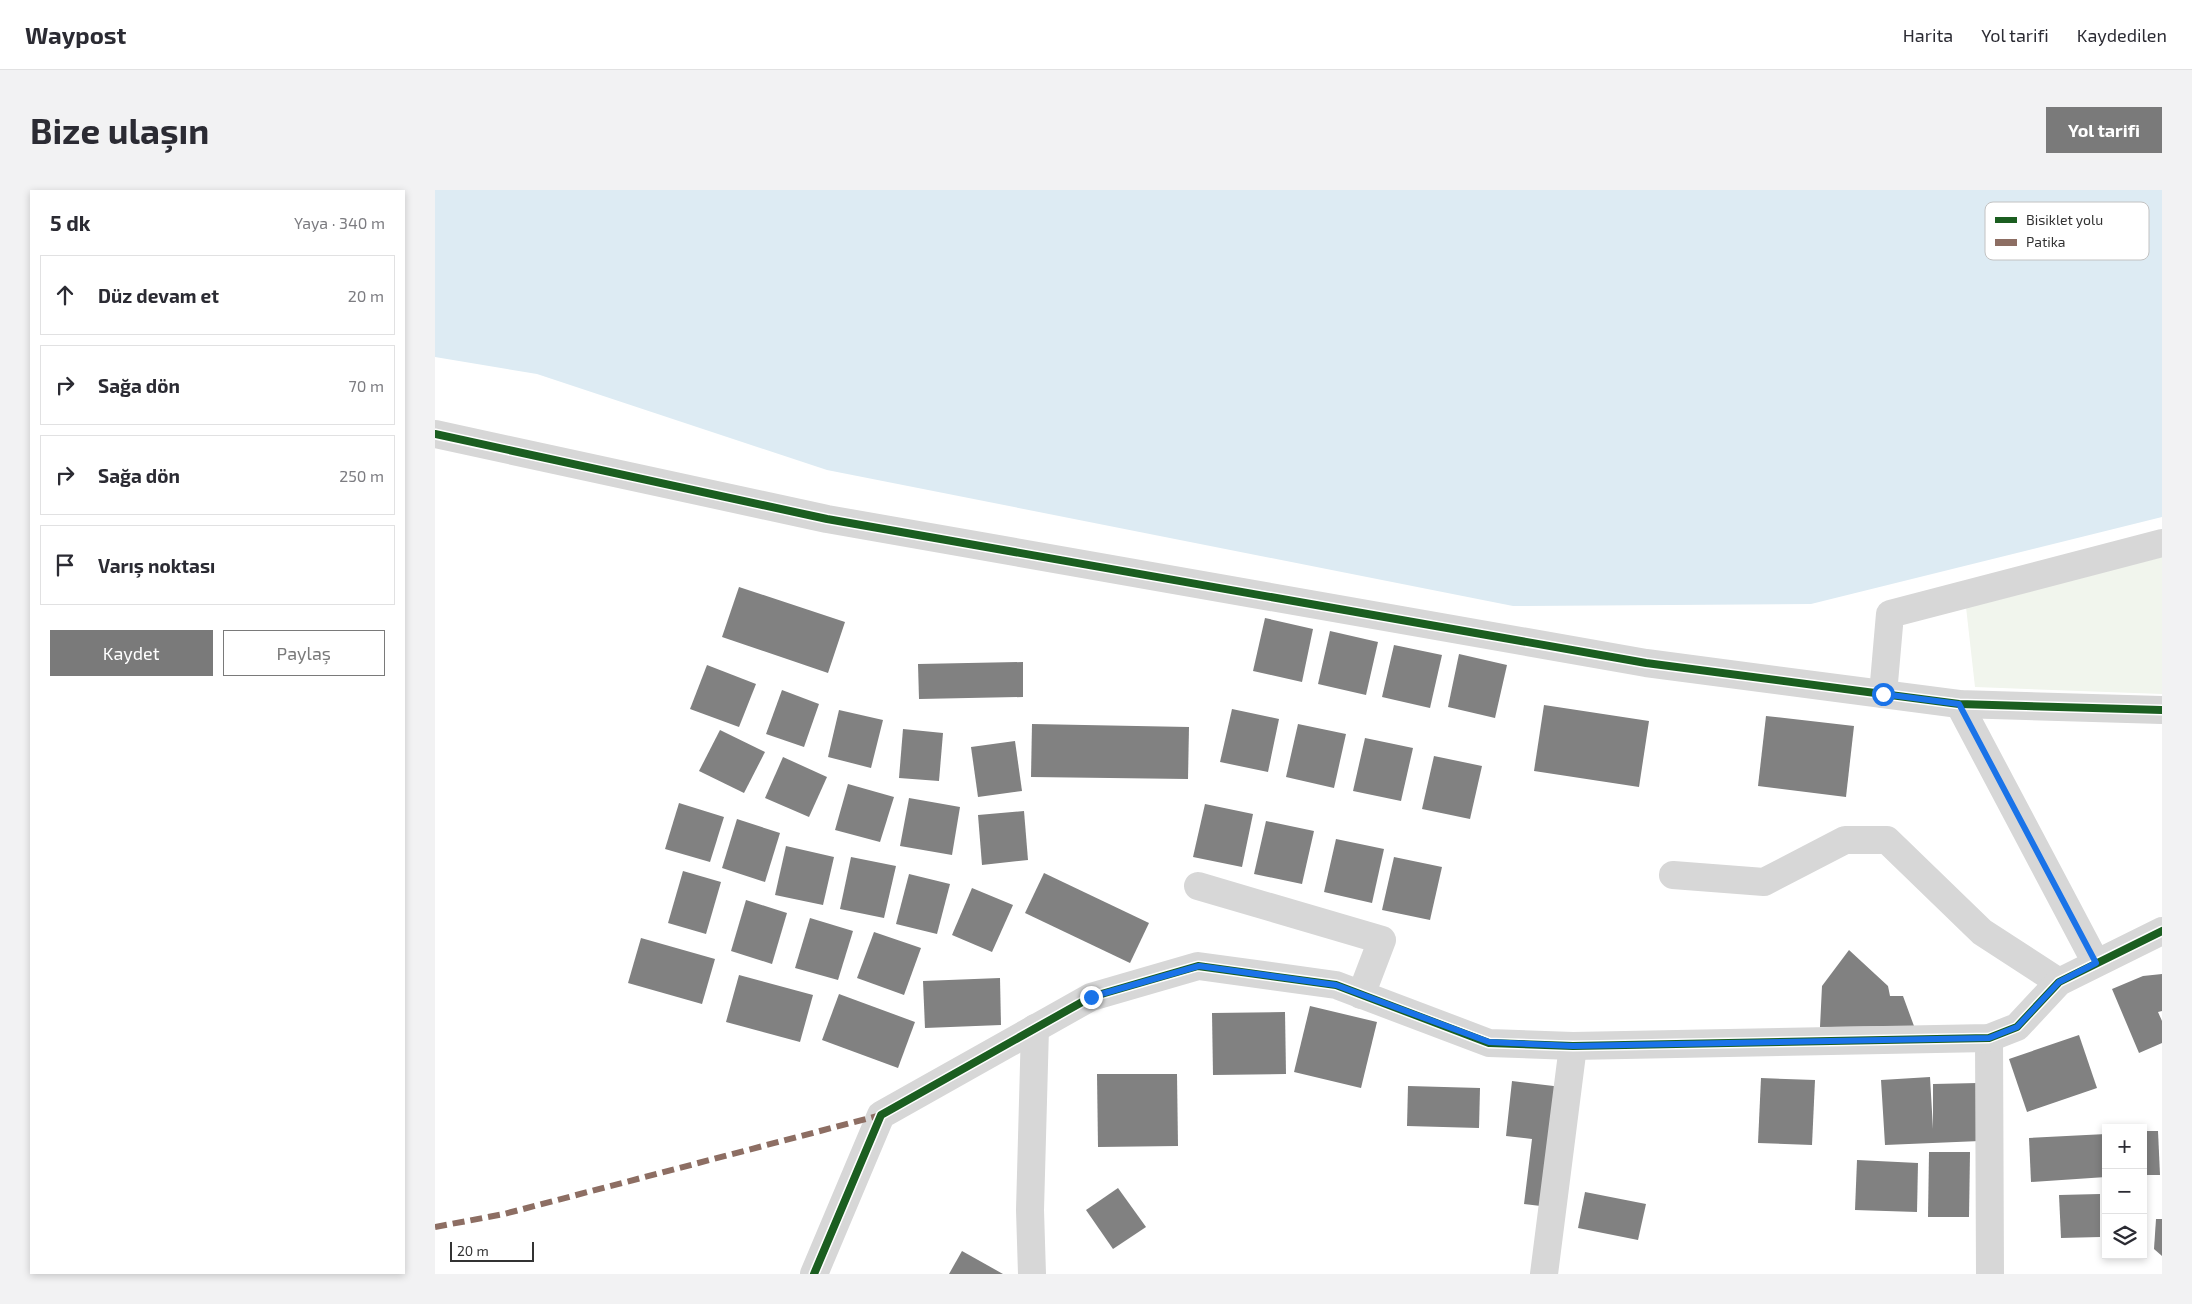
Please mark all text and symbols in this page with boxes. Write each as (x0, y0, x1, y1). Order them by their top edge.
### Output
text: Waypost (25, 20, 126, 49)
text: Harita (1903, 24, 1953, 46)
text: Yol tarifi (1981, 24, 2049, 46)
text: Kaydedilen (2077, 24, 2167, 46)
button: Yol tarifi (2046, 107, 2162, 153)
text: Bize ulaşın (30, 109, 209, 151)
legend (1985, 202, 2149, 260)
text: 5 dk (50, 210, 90, 235)
text: Bisiklet yolu (2026, 211, 2103, 228)
text: Yaya · 340 m (294, 213, 385, 232)
text: Patika (2026, 233, 2066, 250)
icon: ahead (51, 281, 79, 309)
text: Düz devam et (98, 284, 219, 307)
text: 20 m (348, 286, 384, 305)
icon: right (51, 371, 79, 399)
text: Sağa dön (98, 374, 180, 397)
text: 70 m (349, 376, 384, 395)
icon: right (51, 461, 79, 489)
text: Sağa dön (98, 464, 180, 487)
text: 250 m (339, 466, 384, 485)
icon: arrive (51, 551, 79, 579)
text: Varış noktası (98, 554, 215, 577)
button: Kaydet (50, 630, 213, 676)
button: Paylaş (223, 630, 385, 676)
route start (1872, 683, 1895, 706)
route end (1080, 986, 1103, 1009)
map controls (2102, 1124, 2147, 1259)
button: + (2102, 1124, 2147, 1169)
button: − (2102, 1169, 2147, 1214)
button: layers (2102, 1214, 2147, 1259)
scale bar (450, 1239, 534, 1262)
text: 20 m (457, 1242, 489, 1259)

